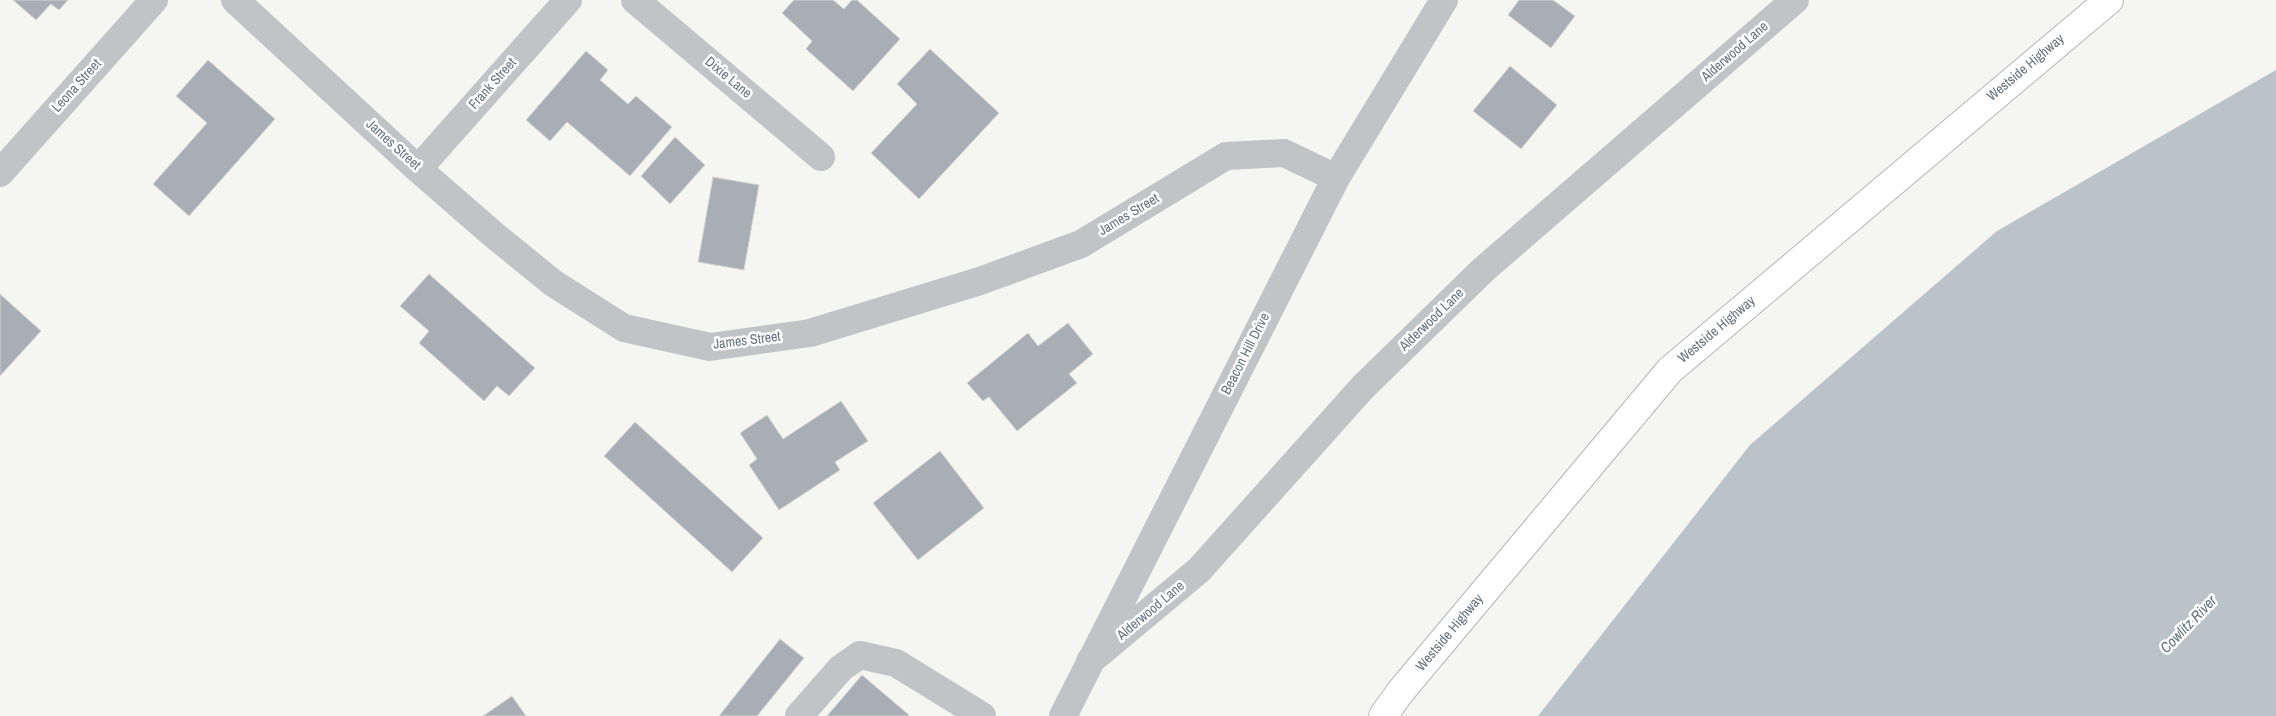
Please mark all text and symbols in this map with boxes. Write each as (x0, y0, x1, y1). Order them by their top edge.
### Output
street label: Alderwood Lane (1698, 18, 1772, 86)
street label: Westside Highway (1984, 31, 2068, 105)
street label: Dixie Lane (701, 54, 755, 102)
street label: Frank Street (466, 55, 520, 113)
street label: Leona Street (49, 56, 105, 116)
street label: James Street (362, 116, 424, 174)
street label: James Street (1096, 190, 1162, 240)
street label: Alderwood Lane (1396, 285, 1468, 355)
street label: Westside Highway (1675, 293, 1759, 367)
street label: Beacon Hill Drive (1218, 310, 1274, 398)
street label: James Street (712, 329, 782, 353)
street label: Alderwood Lane (1114, 578, 1188, 644)
street label: Westside Highway (1413, 591, 1487, 675)
water label: Cowlitz River (2157, 592, 2221, 658)

